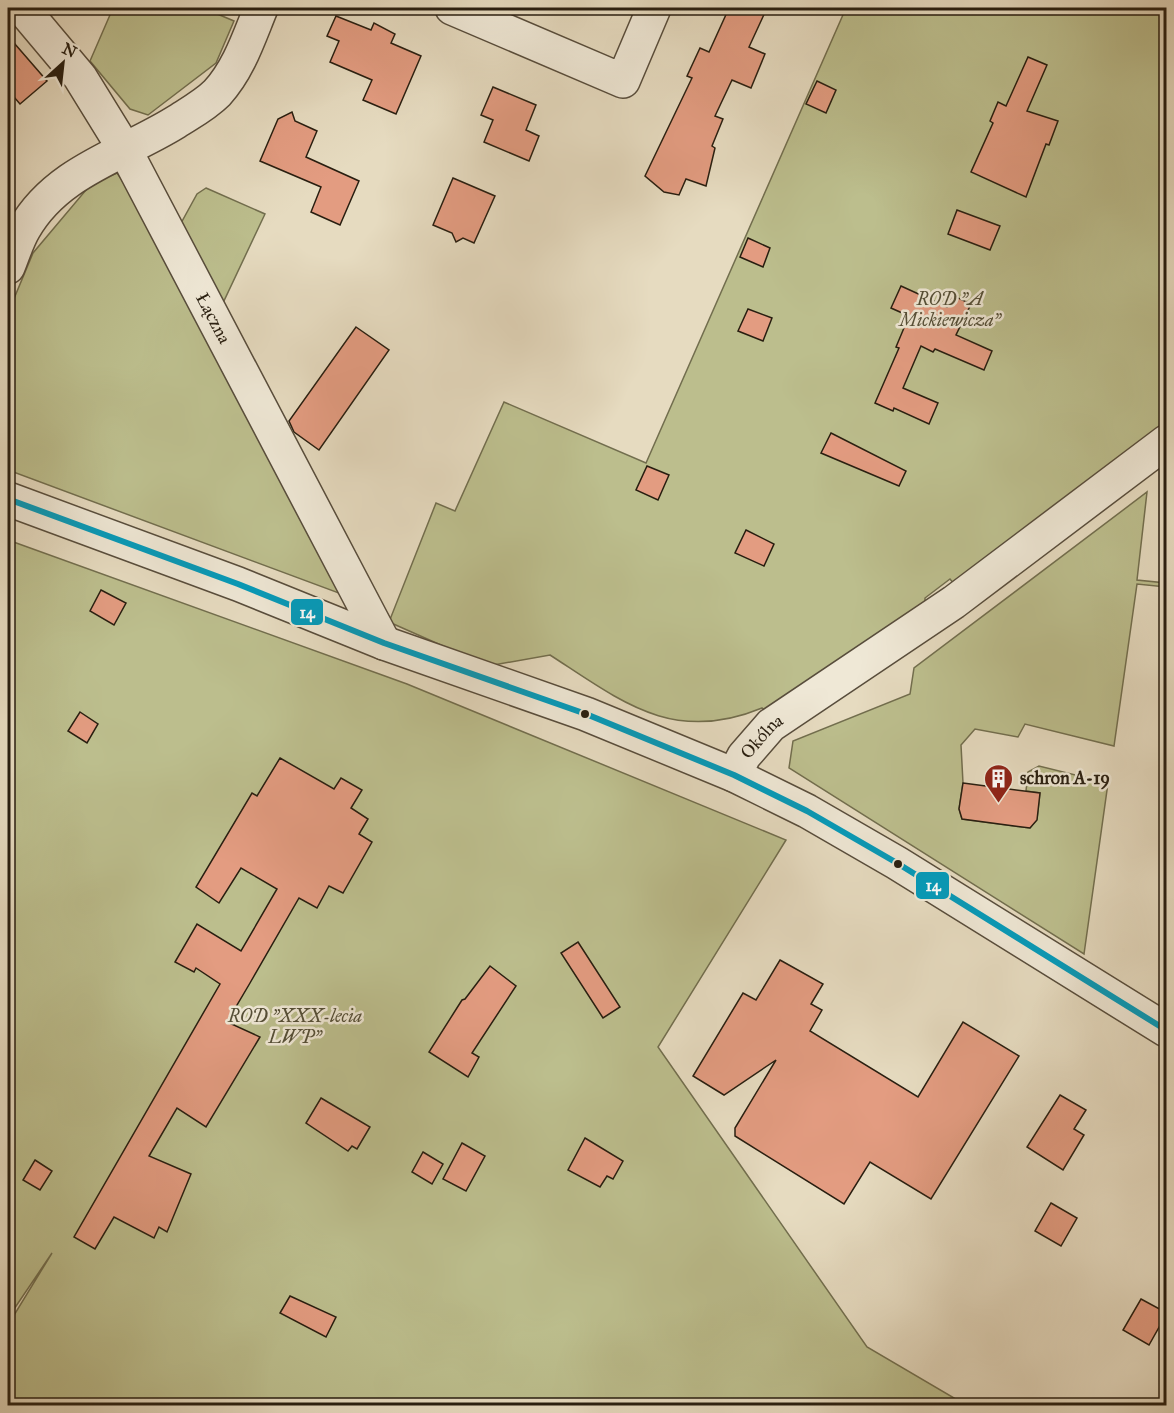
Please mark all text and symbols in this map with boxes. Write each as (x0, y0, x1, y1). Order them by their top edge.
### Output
north arrow (33, 33, 93, 93)
text: N (59, 39, 80, 62)
park label: ROD "A Mickiewicza" (897, 288, 1002, 331)
street label: Łączna (191, 289, 236, 348)
line badge: 14 (290, 598, 324, 626)
text: 14 (299, 603, 316, 623)
unlabelled marker (579, 708, 591, 720)
street label: Okólna (736, 709, 787, 763)
building icon: schron A-19 (983, 762, 1015, 804)
place label: schron A-19 (1020, 767, 1110, 790)
unlabelled marker (892, 858, 904, 870)
line badge: 14 (915, 871, 950, 900)
text: 14 (925, 876, 942, 896)
park label: ROD "XXX-lecia LWP" (227, 1005, 362, 1048)

